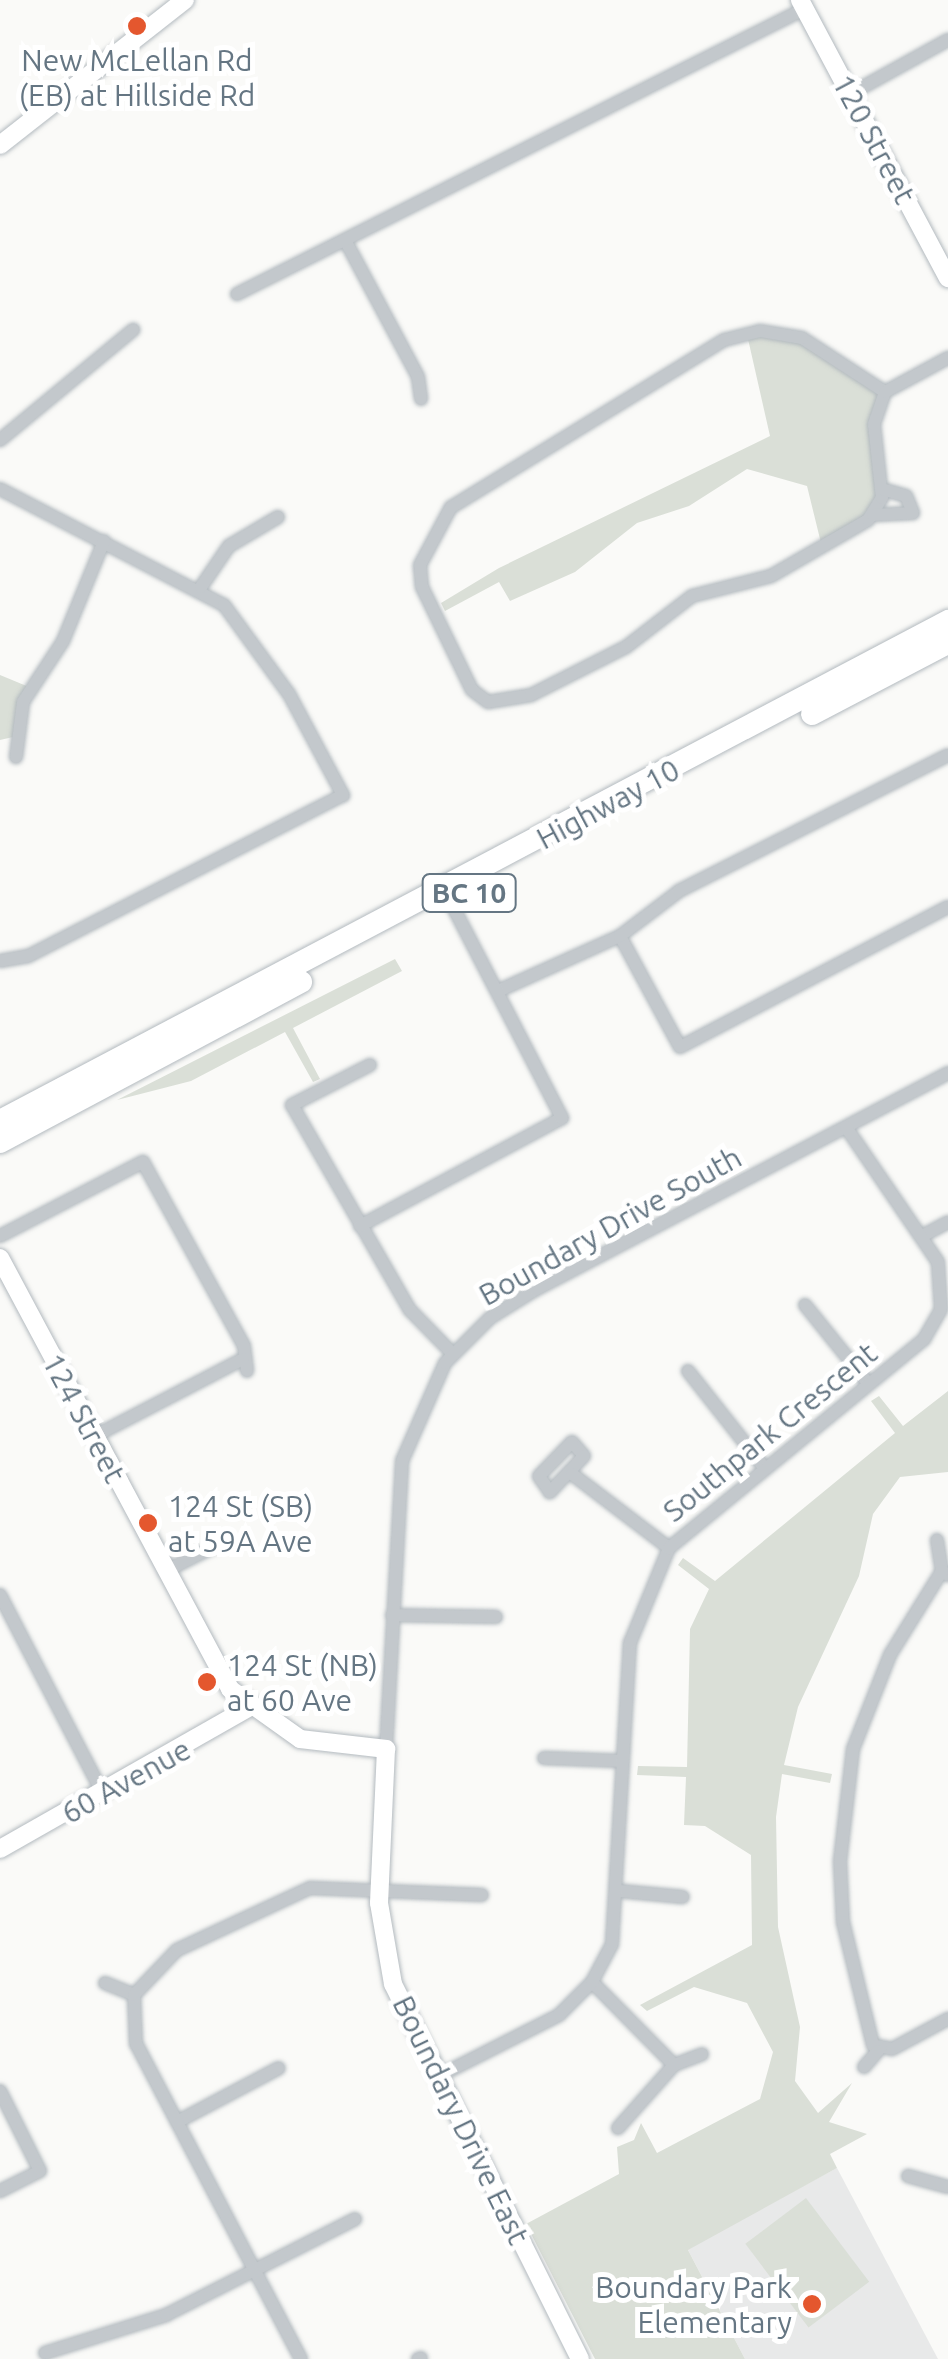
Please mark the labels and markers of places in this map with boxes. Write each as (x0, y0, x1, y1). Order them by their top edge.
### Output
marker: New McLellan Rd (EB) at Hillside Rd (126, 15, 148, 37)
place label: New McLellan Rd (EB) at Hillside Rd (19, 42, 255, 112)
place label: 124 St (SB) at 59A Ave (168, 1488, 313, 1558)
marker: 124 St (SB) at 59A Ave (137, 1512, 159, 1534)
place label: 124 St (NB) at 60 Ave (227, 1647, 378, 1718)
marker: 124 St (NB) at 60 Ave (196, 1671, 218, 1693)
place label: Boundary Park Elementary (595, 2269, 792, 2340)
marker: Boundary Park Elementary (801, 2293, 823, 2315)

